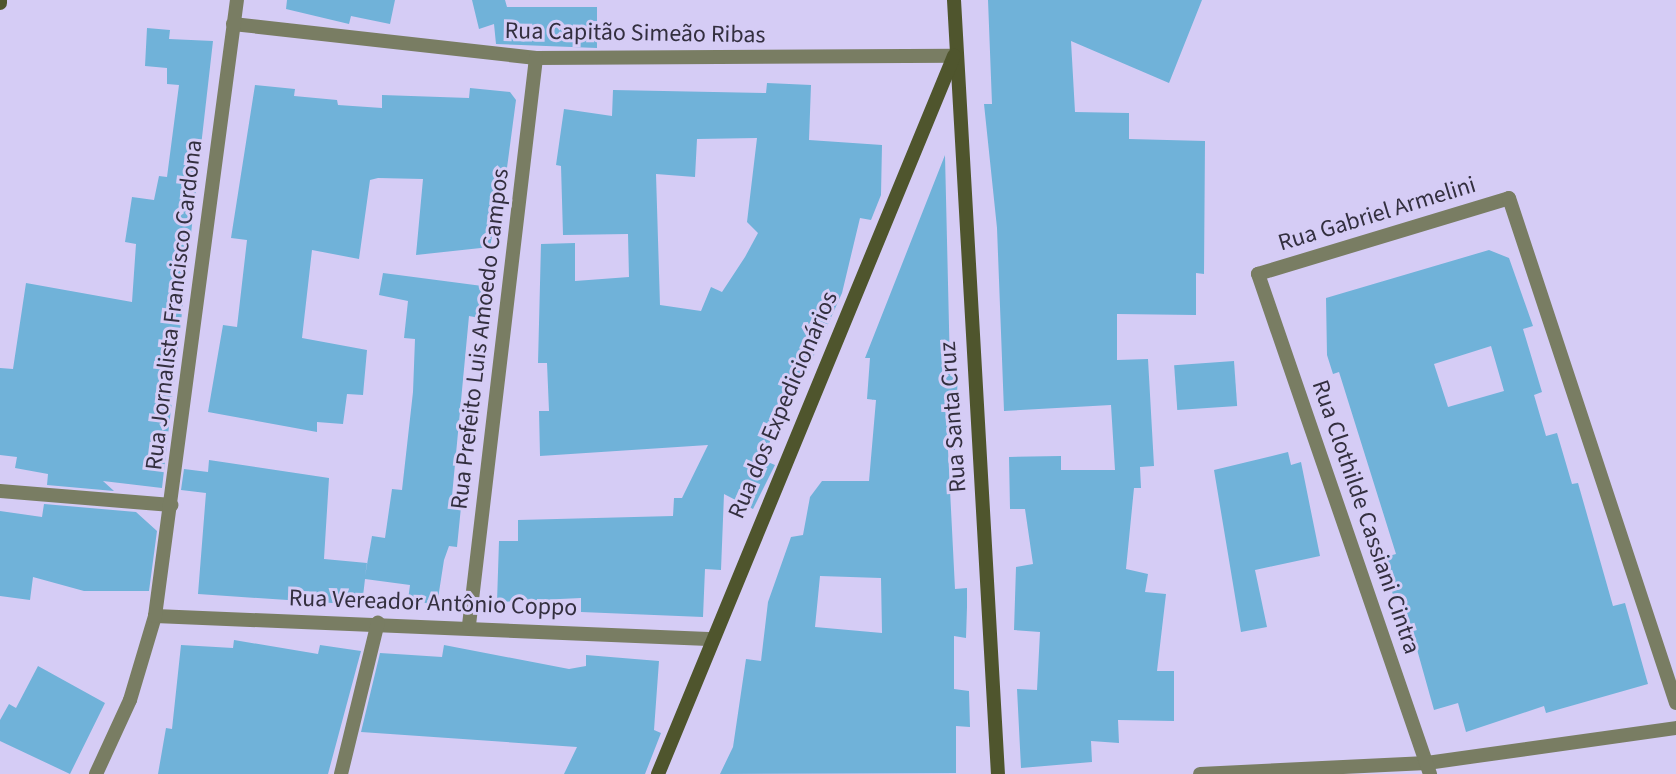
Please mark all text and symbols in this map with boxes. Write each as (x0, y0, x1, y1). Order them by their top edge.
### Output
street label: Rua Capitão Simeão Ribas (504, 16, 766, 50)
street label: Rua Jornalista Francisco Cardona (139, 138, 209, 472)
street label: Rua Prefeito Luis Amoedo Campos (445, 167, 515, 511)
street label: Rua Gabriel Armelini (1275, 170, 1479, 258)
street label: Rua dos Expedicionários (722, 287, 844, 523)
street label: Rua Santa Cruz (933, 340, 973, 494)
street label: Rua Clothilde Cassiani Cintra (1306, 376, 1426, 658)
street label: Rua Vereador Antônio Coppo (288, 584, 578, 622)

